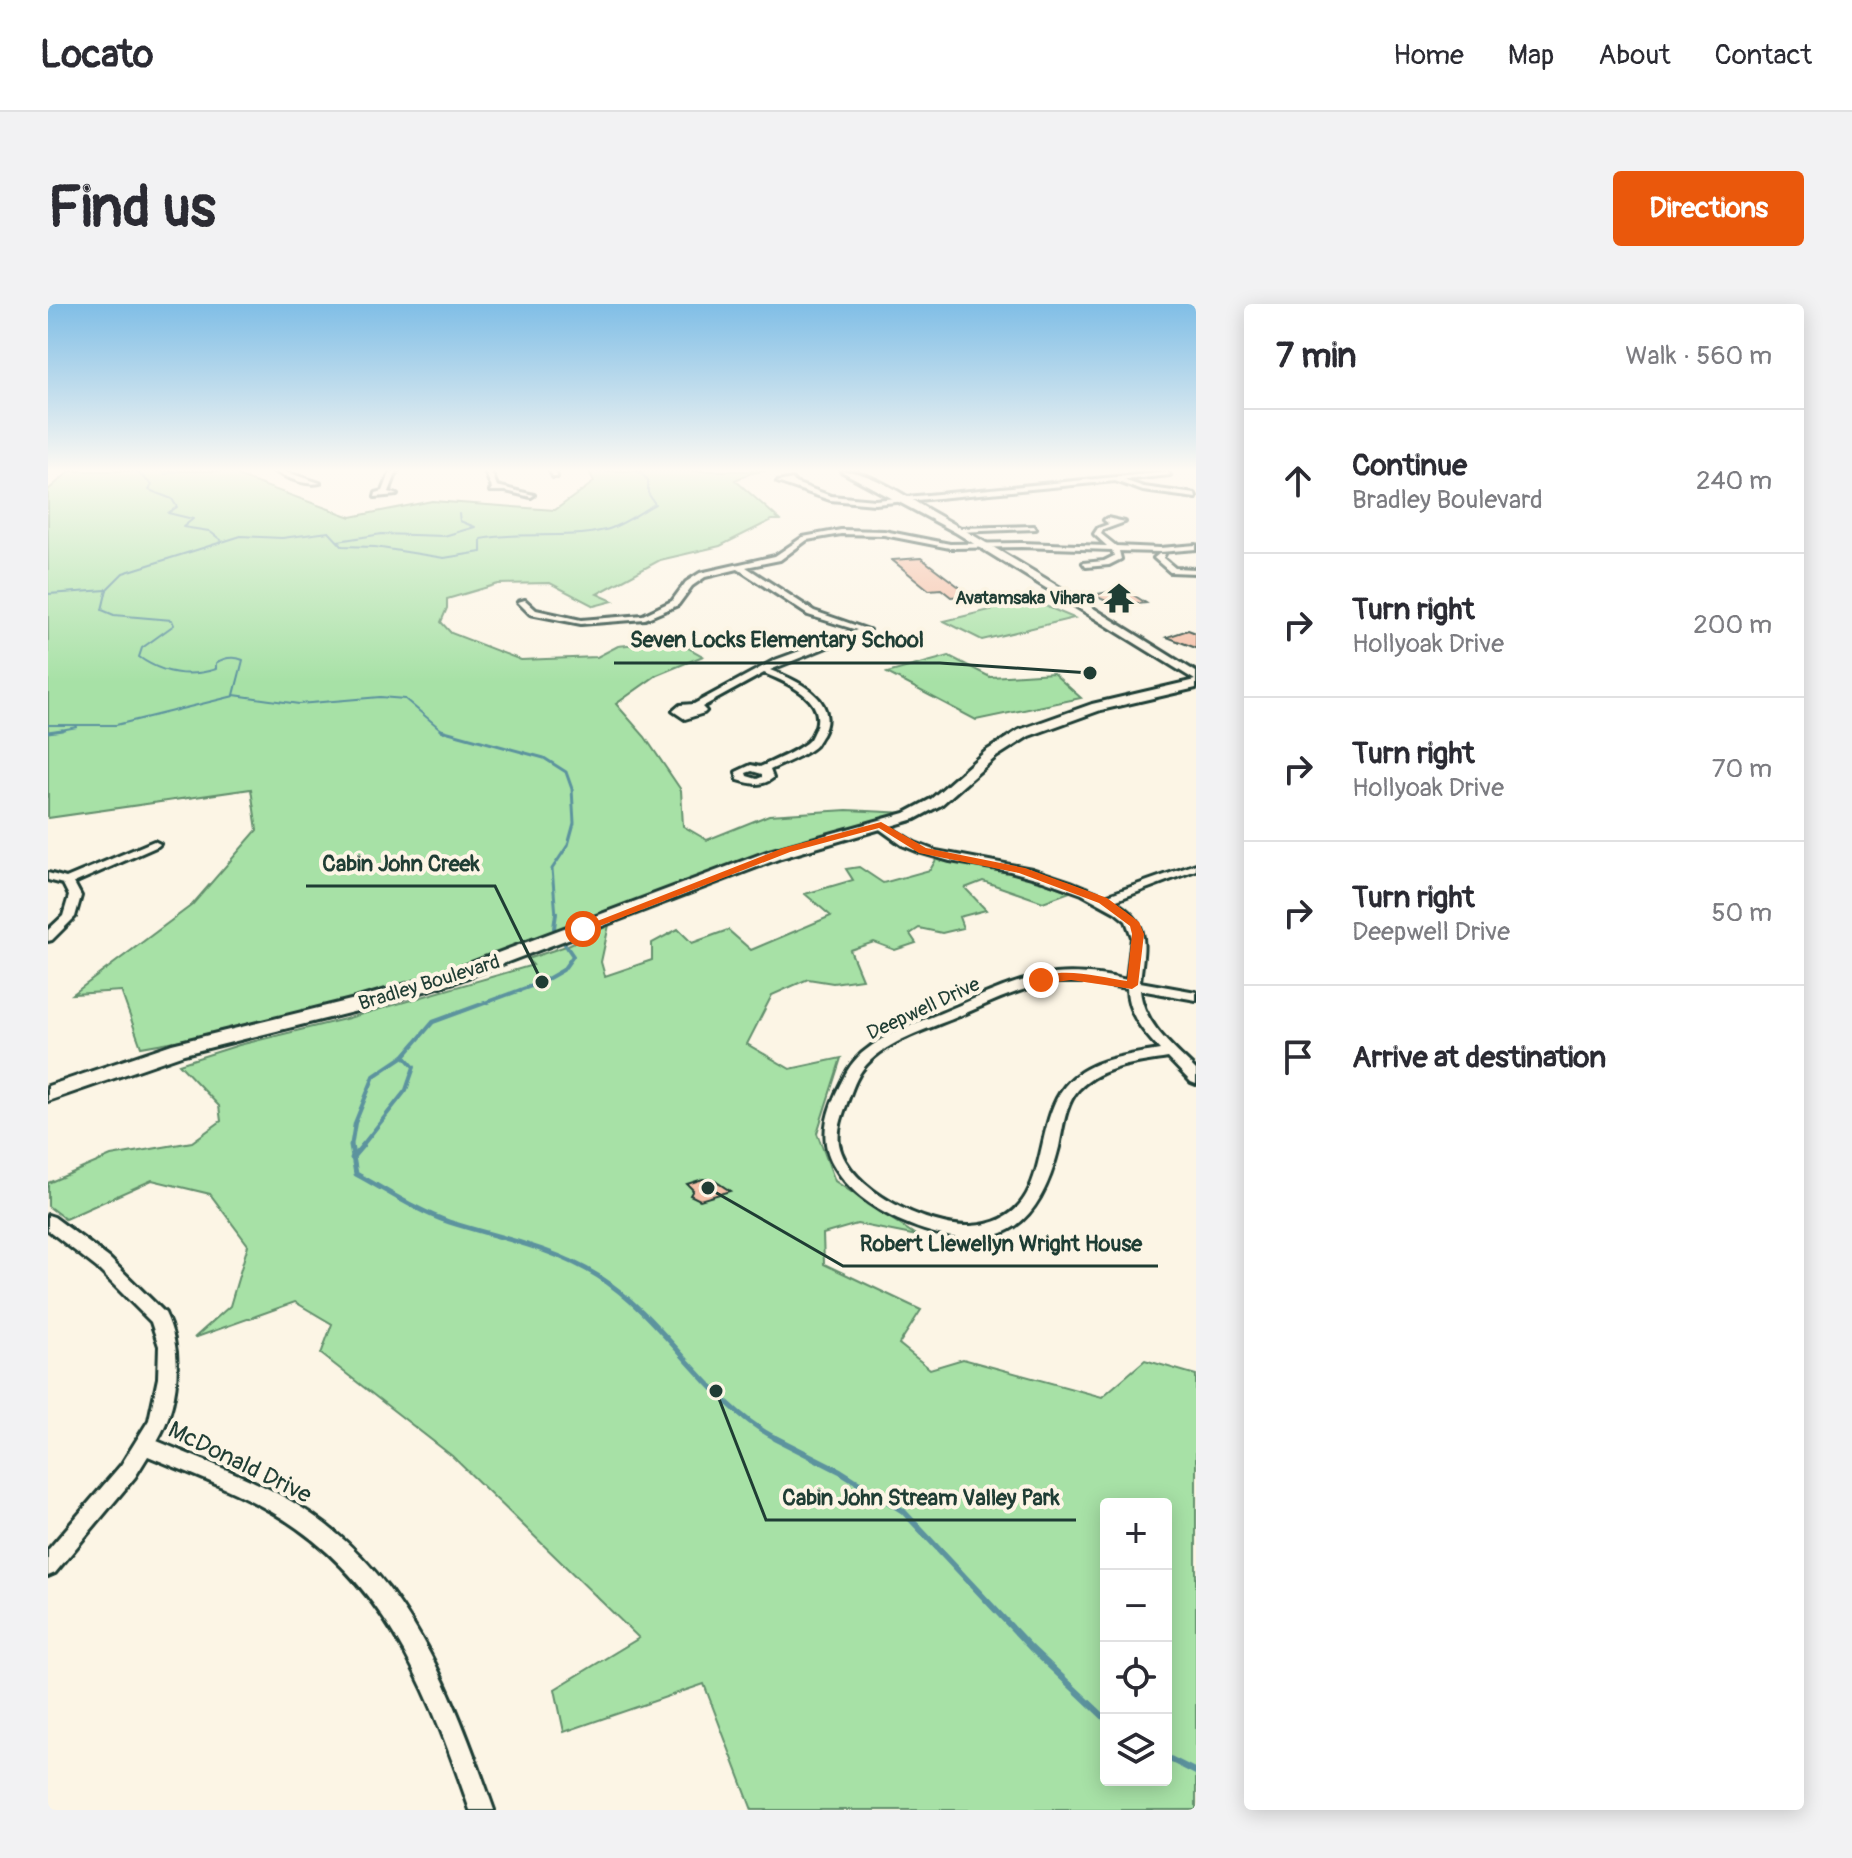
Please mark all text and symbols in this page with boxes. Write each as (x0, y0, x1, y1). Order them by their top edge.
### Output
text: Locato (40, 31, 153, 79)
text: Home (1393, 38, 1464, 73)
text: Map (1508, 38, 1554, 73)
text: About (1598, 38, 1671, 73)
text: Contact (1715, 38, 1812, 73)
button: Directions (1613, 171, 1804, 246)
text: Find us (48, 174, 216, 243)
text: 7 min (1276, 335, 1357, 378)
text: Walk · 560 m (1625, 340, 1772, 372)
text: Continue (1352, 447, 1467, 484)
icon: ahead (1276, 459, 1320, 503)
text: 240 m (1696, 465, 1772, 497)
text: Bradley Boulevard (1352, 484, 1543, 516)
temple icon: Avatamsaka Vihara (1102, 581, 1136, 615)
place label: Avatamsaka Vihara (955, 587, 1096, 610)
text: Turn right (1352, 591, 1475, 628)
icon: right (1276, 603, 1320, 647)
text: 200 m (1693, 609, 1772, 641)
callout: Seven Locks Elementary School (614, 617, 940, 663)
text: Seven Locks Elementary School (630, 626, 924, 654)
text: Hollyoak Drive (1352, 628, 1504, 660)
text: Turn right (1352, 735, 1475, 772)
icon: right (1276, 747, 1320, 791)
text: 70 m (1712, 753, 1772, 785)
text: Hollyoak Drive (1352, 772, 1504, 804)
callout: Cabin John Creek (306, 840, 495, 886)
text: Cabin John Creek (322, 850, 480, 878)
text: Turn right (1352, 879, 1475, 916)
icon: right (1276, 891, 1320, 935)
text: 50 m (1711, 897, 1772, 929)
route start (565, 911, 601, 947)
text: Deepwell Drive (1352, 916, 1510, 948)
street label: Bradley Boulevard (355, 949, 503, 1016)
route end (1023, 962, 1059, 998)
street label: Deepwell Drive (863, 971, 984, 1045)
icon: arrive (1276, 1035, 1320, 1079)
text: Arrive at destination (1352, 1039, 1606, 1076)
callout: Robert Llewellyn Wright House (843, 1220, 1158, 1266)
text: Robert Llewellyn Wright House (860, 1230, 1143, 1258)
street label: McDonald Drive (163, 1415, 316, 1510)
callout: Cabin John Stream Valley Park (766, 1474, 1076, 1520)
text: Cabin John Stream Valley Park (782, 1484, 1060, 1512)
map controls (1100, 1498, 1172, 1786)
button: + (1100, 1498, 1172, 1570)
button: − (1100, 1570, 1172, 1642)
button: locate (1100, 1642, 1172, 1714)
button: layers (1100, 1714, 1172, 1786)

